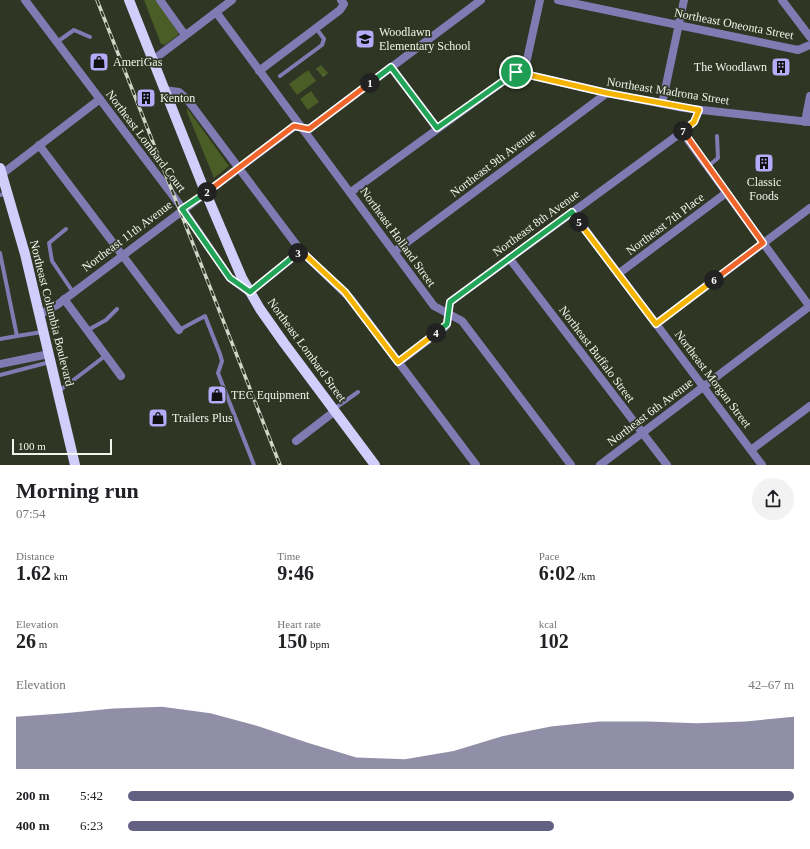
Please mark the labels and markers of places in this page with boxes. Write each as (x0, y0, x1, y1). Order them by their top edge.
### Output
place label: Woodlawn Elementary School (379, 25, 471, 53)
school or university icon: Woodlawn Elementary School (354, 28, 376, 50)
shop icon: AmeriGas (88, 51, 110, 73)
place label: AmeriGas (113, 55, 163, 69)
pin (499, 55, 533, 89)
building icon: The Woodlawn (770, 56, 792, 78)
place label: The Woodlawn (694, 60, 767, 74)
pin: 1 (360, 73, 380, 93)
building icon: Kenton (135, 87, 157, 109)
place label: Kenton (160, 91, 195, 105)
pin: 7 (673, 121, 693, 141)
building icon: Classic Foods (753, 152, 775, 174)
place label: Classic Foods (747, 175, 781, 203)
pin: 2 (197, 182, 217, 202)
pin: 5 (569, 212, 589, 232)
pin: 3 (288, 243, 308, 263)
pin: 6 (704, 270, 724, 290)
pin: 4 (426, 323, 446, 343)
shop icon: TEC Equipment (206, 384, 228, 406)
place label: TEC Equipment (231, 388, 310, 402)
shop icon: Trailers Plus (147, 407, 169, 429)
place label: Trailers Plus (172, 411, 233, 425)

